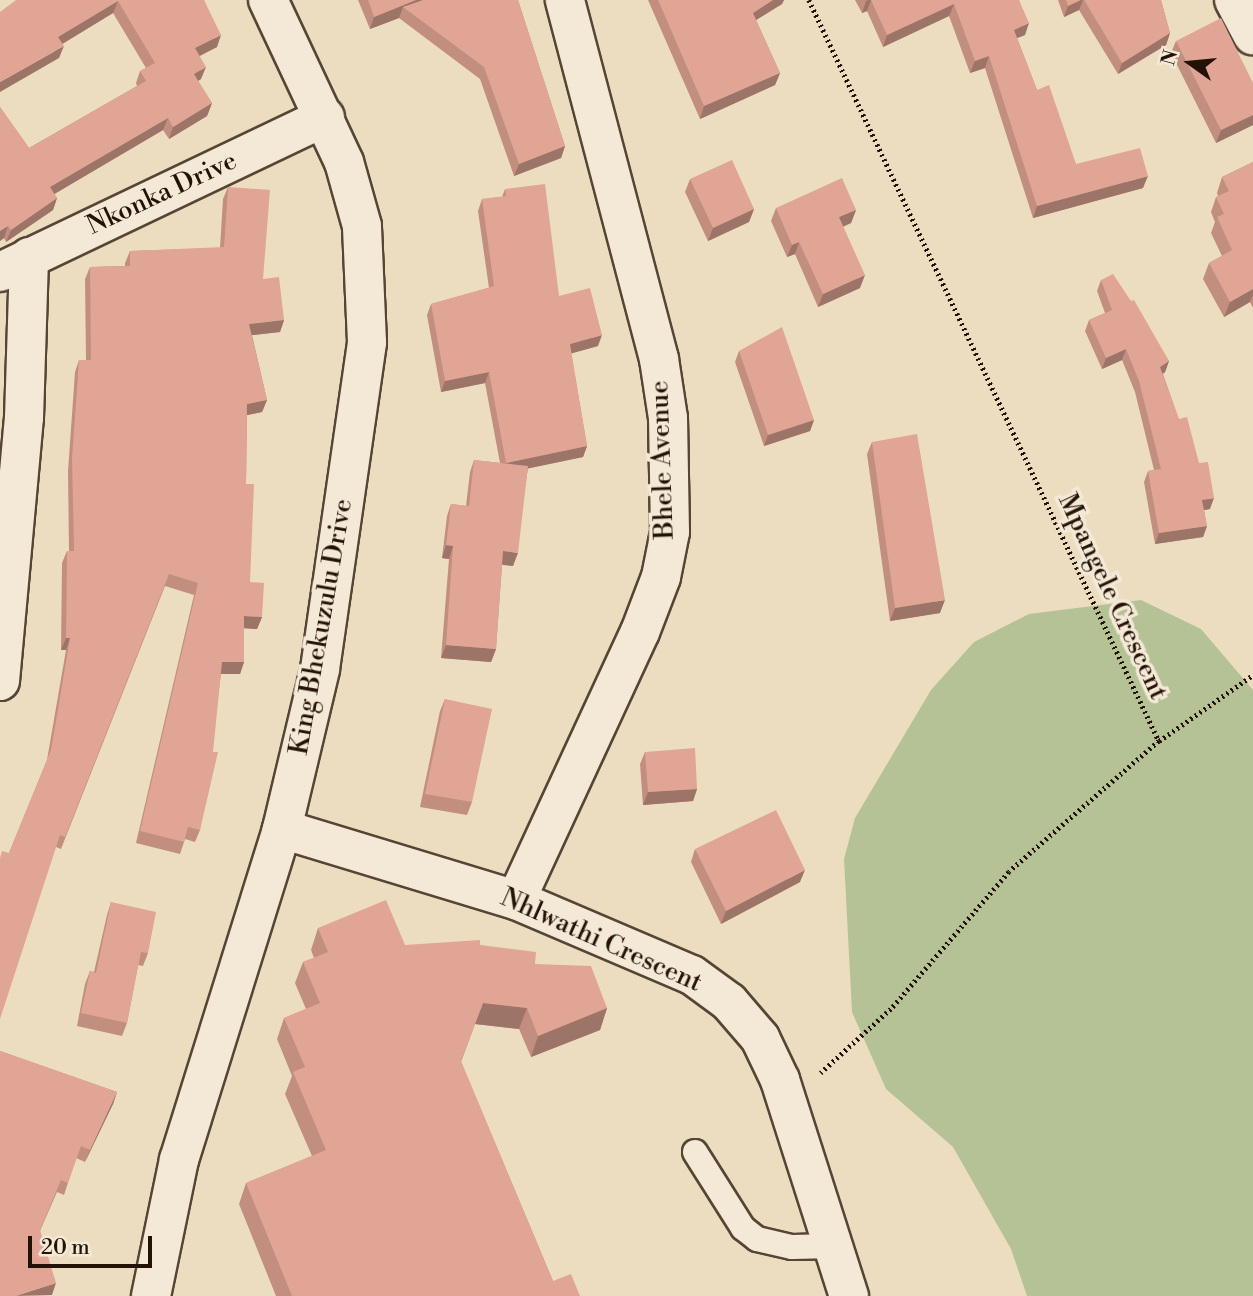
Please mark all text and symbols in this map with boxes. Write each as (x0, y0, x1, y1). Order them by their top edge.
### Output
north arrow (1155, 28, 1225, 98)
text: N (1156, 47, 1183, 68)
street label: Nkonka Drive (82, 146, 242, 242)
street label: Bhele Avenue (645, 380, 681, 540)
street label: Mpangele Crescent (1051, 489, 1173, 705)
street label: King Bhekuzulu Drive (284, 497, 360, 757)
street label: Nhlwathi Crescent (496, 883, 706, 999)
scale bar (32, 1222, 156, 1266)
text: 20 m (41, 1235, 90, 1261)

